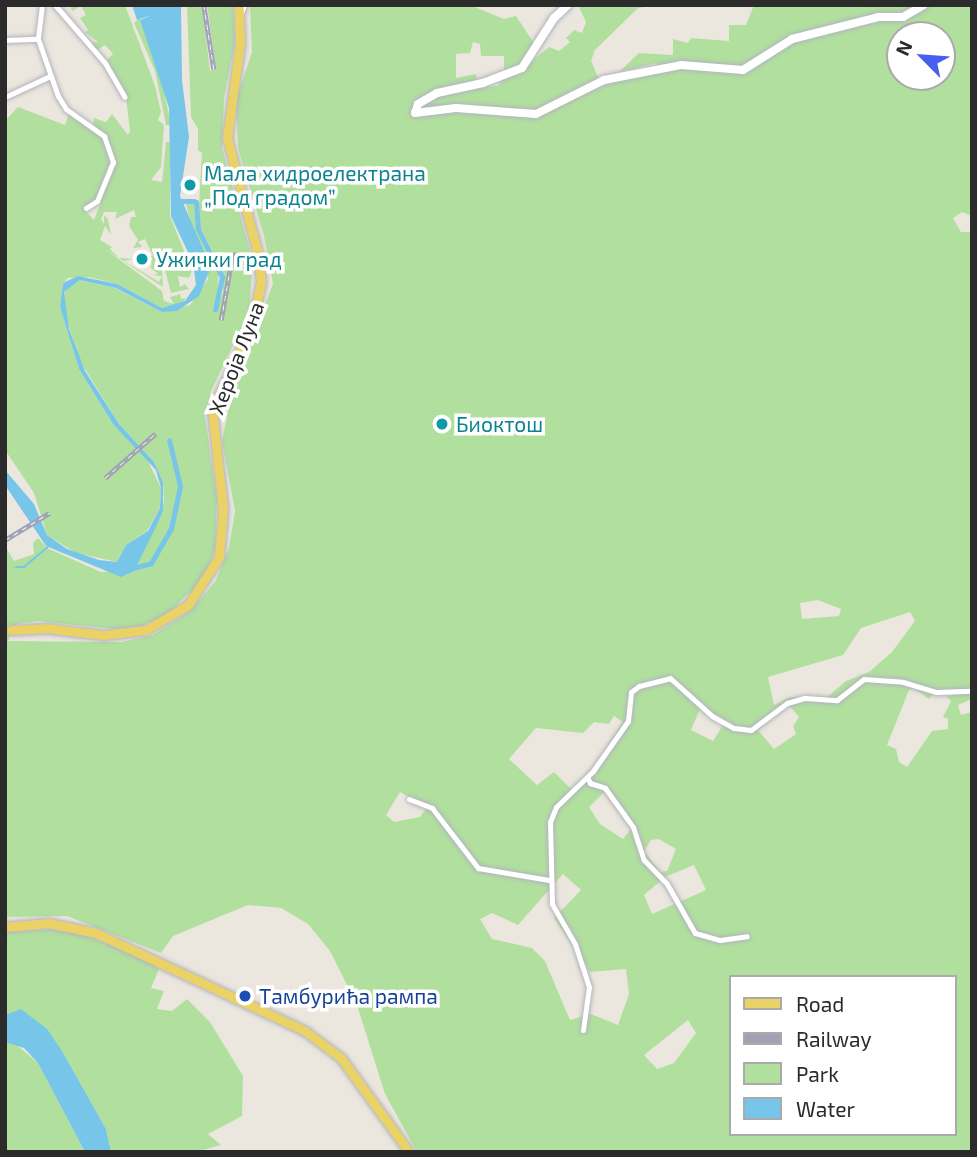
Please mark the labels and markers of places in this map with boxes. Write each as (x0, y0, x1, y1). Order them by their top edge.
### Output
place label: Мала хидроелектрана „Под градом” (204, 160, 426, 210)
marker: Мала хидроелектрана „Под градом” (182, 177, 198, 193)
place label: Ужички град (156, 246, 282, 272)
marker: Ужички град (134, 251, 150, 267)
place label: Биоктош (456, 411, 543, 437)
marker: Биоктош (434, 416, 450, 432)
place label: Тамбурића рампа (259, 983, 438, 1009)
marker: Тамбурића рампа (237, 988, 253, 1004)

